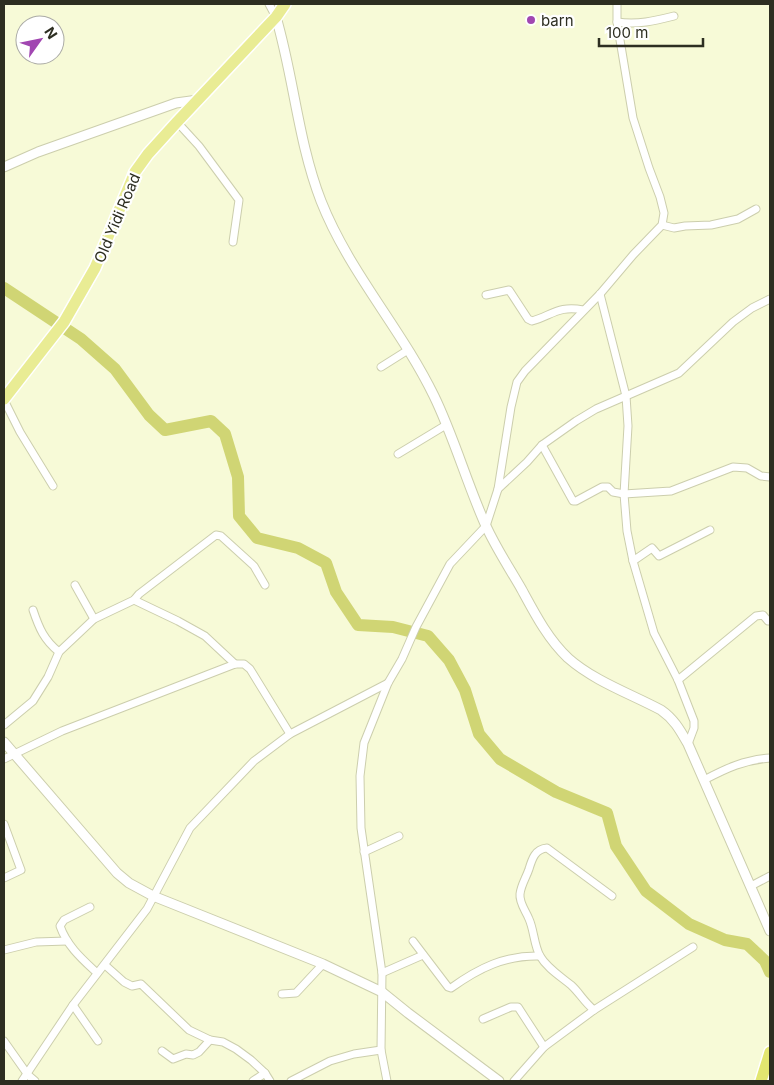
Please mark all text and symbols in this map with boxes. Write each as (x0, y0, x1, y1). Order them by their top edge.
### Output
place label: barn (541, 11, 574, 30)
marker: barn (525, 14, 537, 26)
north arrow (15, 15, 65, 65)
scale bar (599, 15, 703, 47)
text: 100 m (606, 23, 648, 42)
text: N (41, 24, 61, 42)
street label: Old Yidi Road (90, 171, 144, 265)

